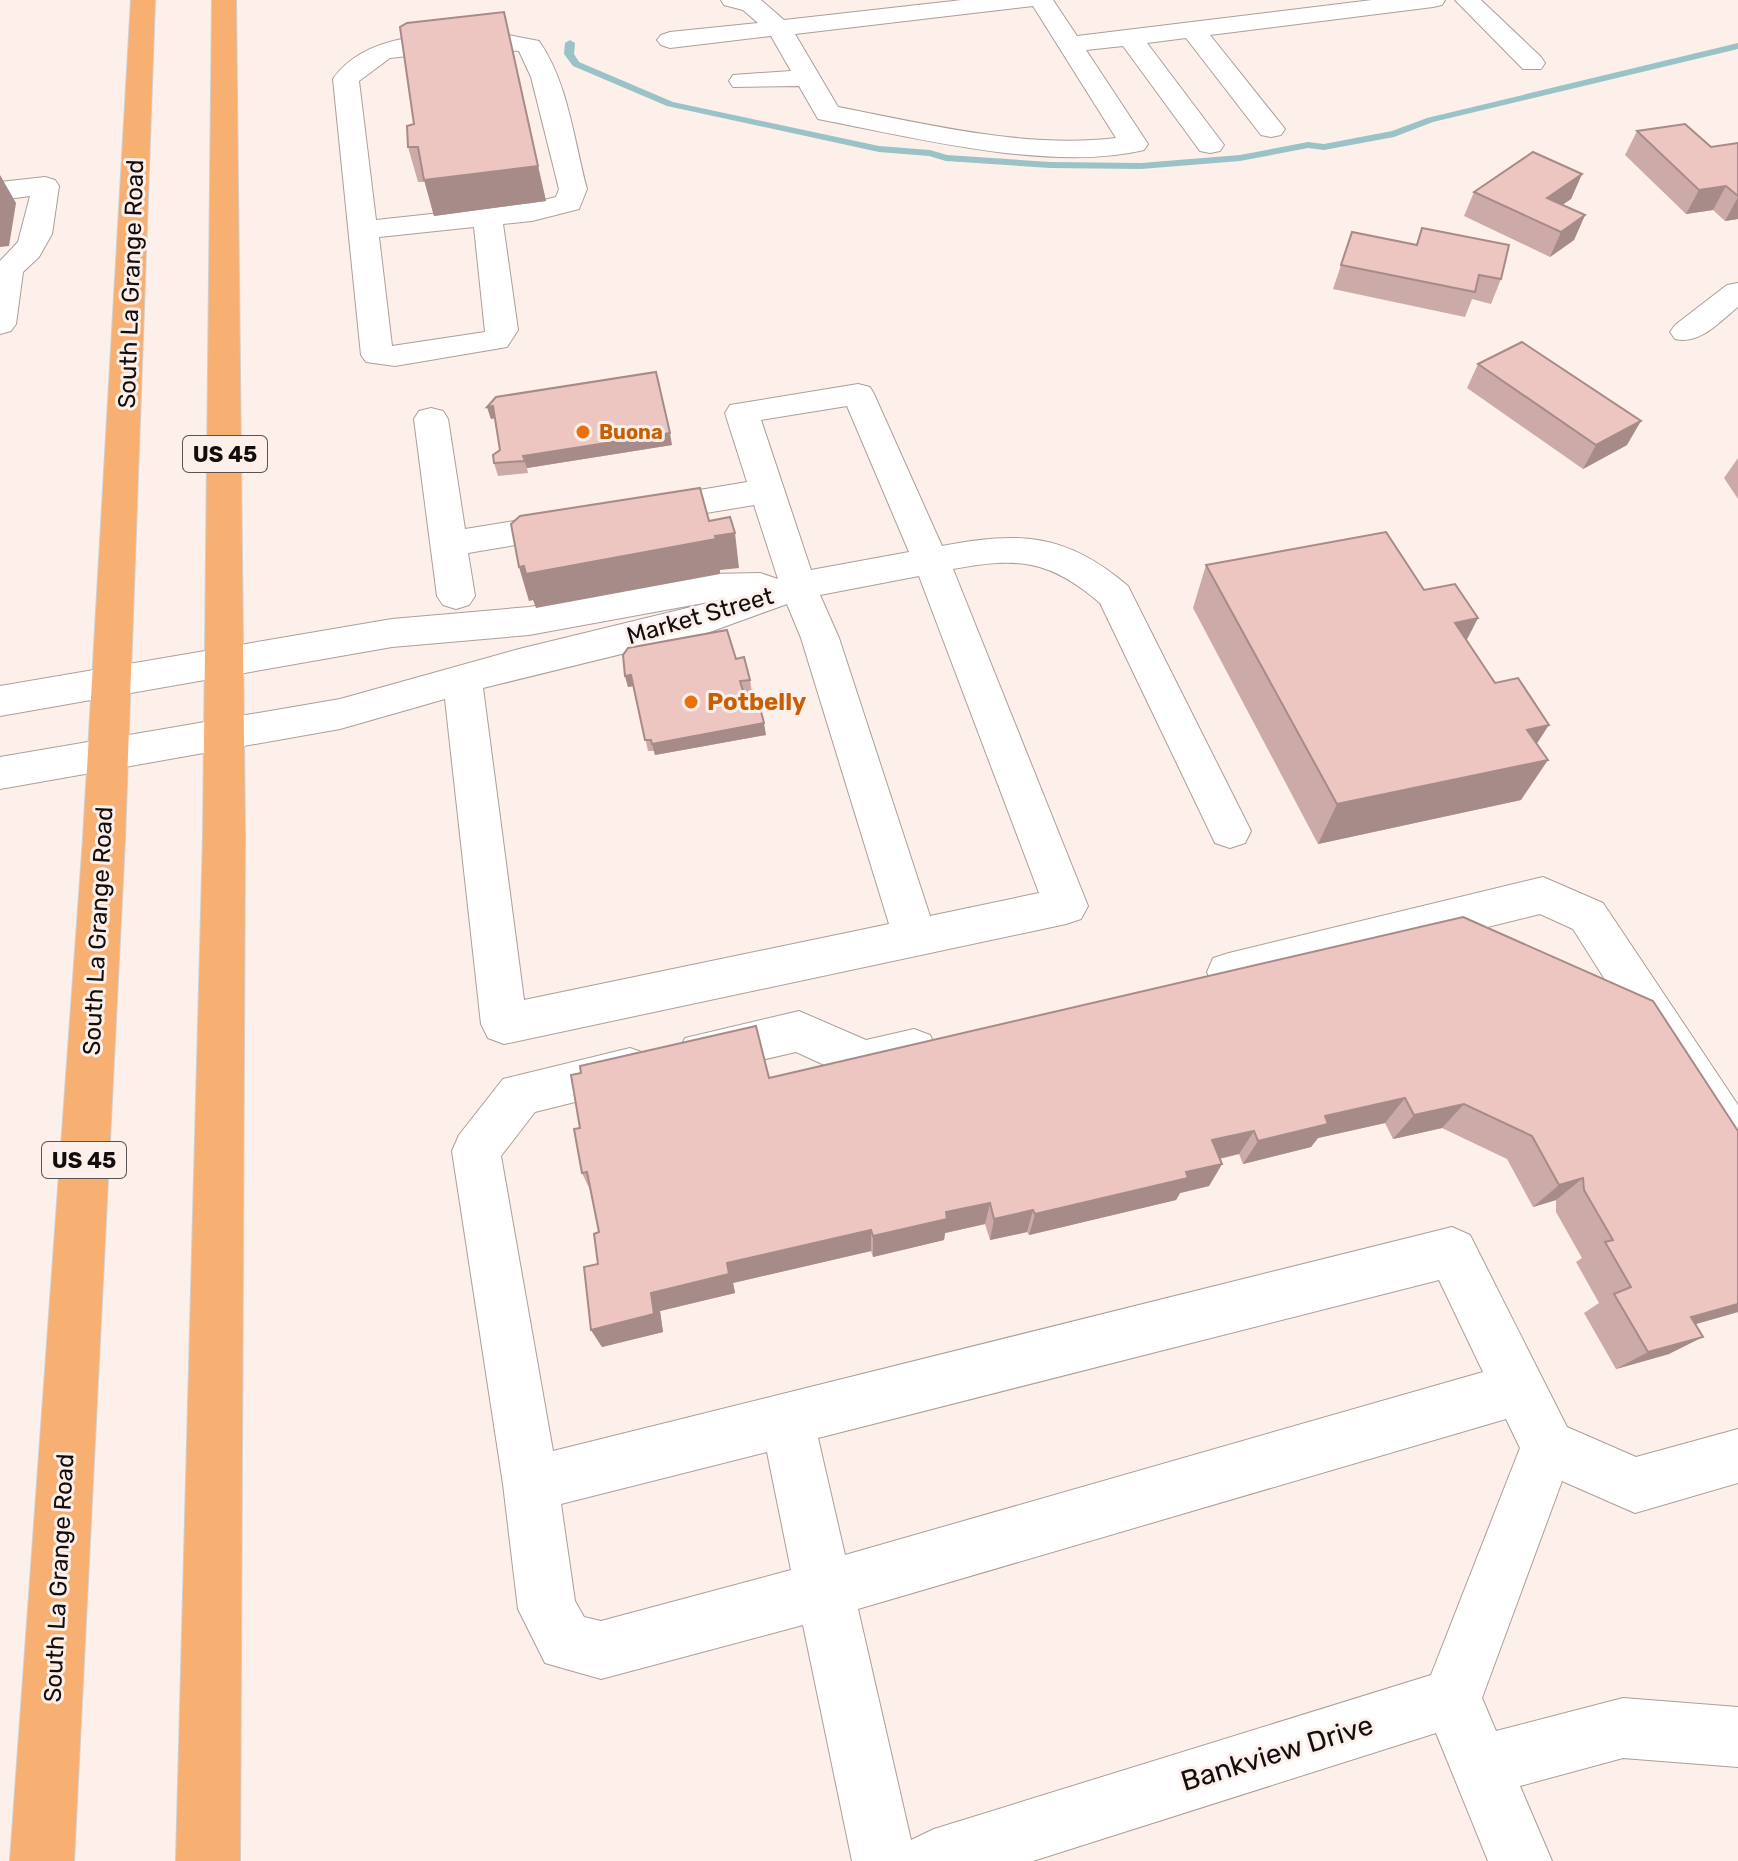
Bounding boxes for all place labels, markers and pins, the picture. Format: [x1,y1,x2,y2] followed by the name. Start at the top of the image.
[599,420,663,444] place label: Buona
[574,423,592,441] marker: Buona
[707,688,806,716] place label: Potbelly
[682,693,700,711] marker: Potbelly

